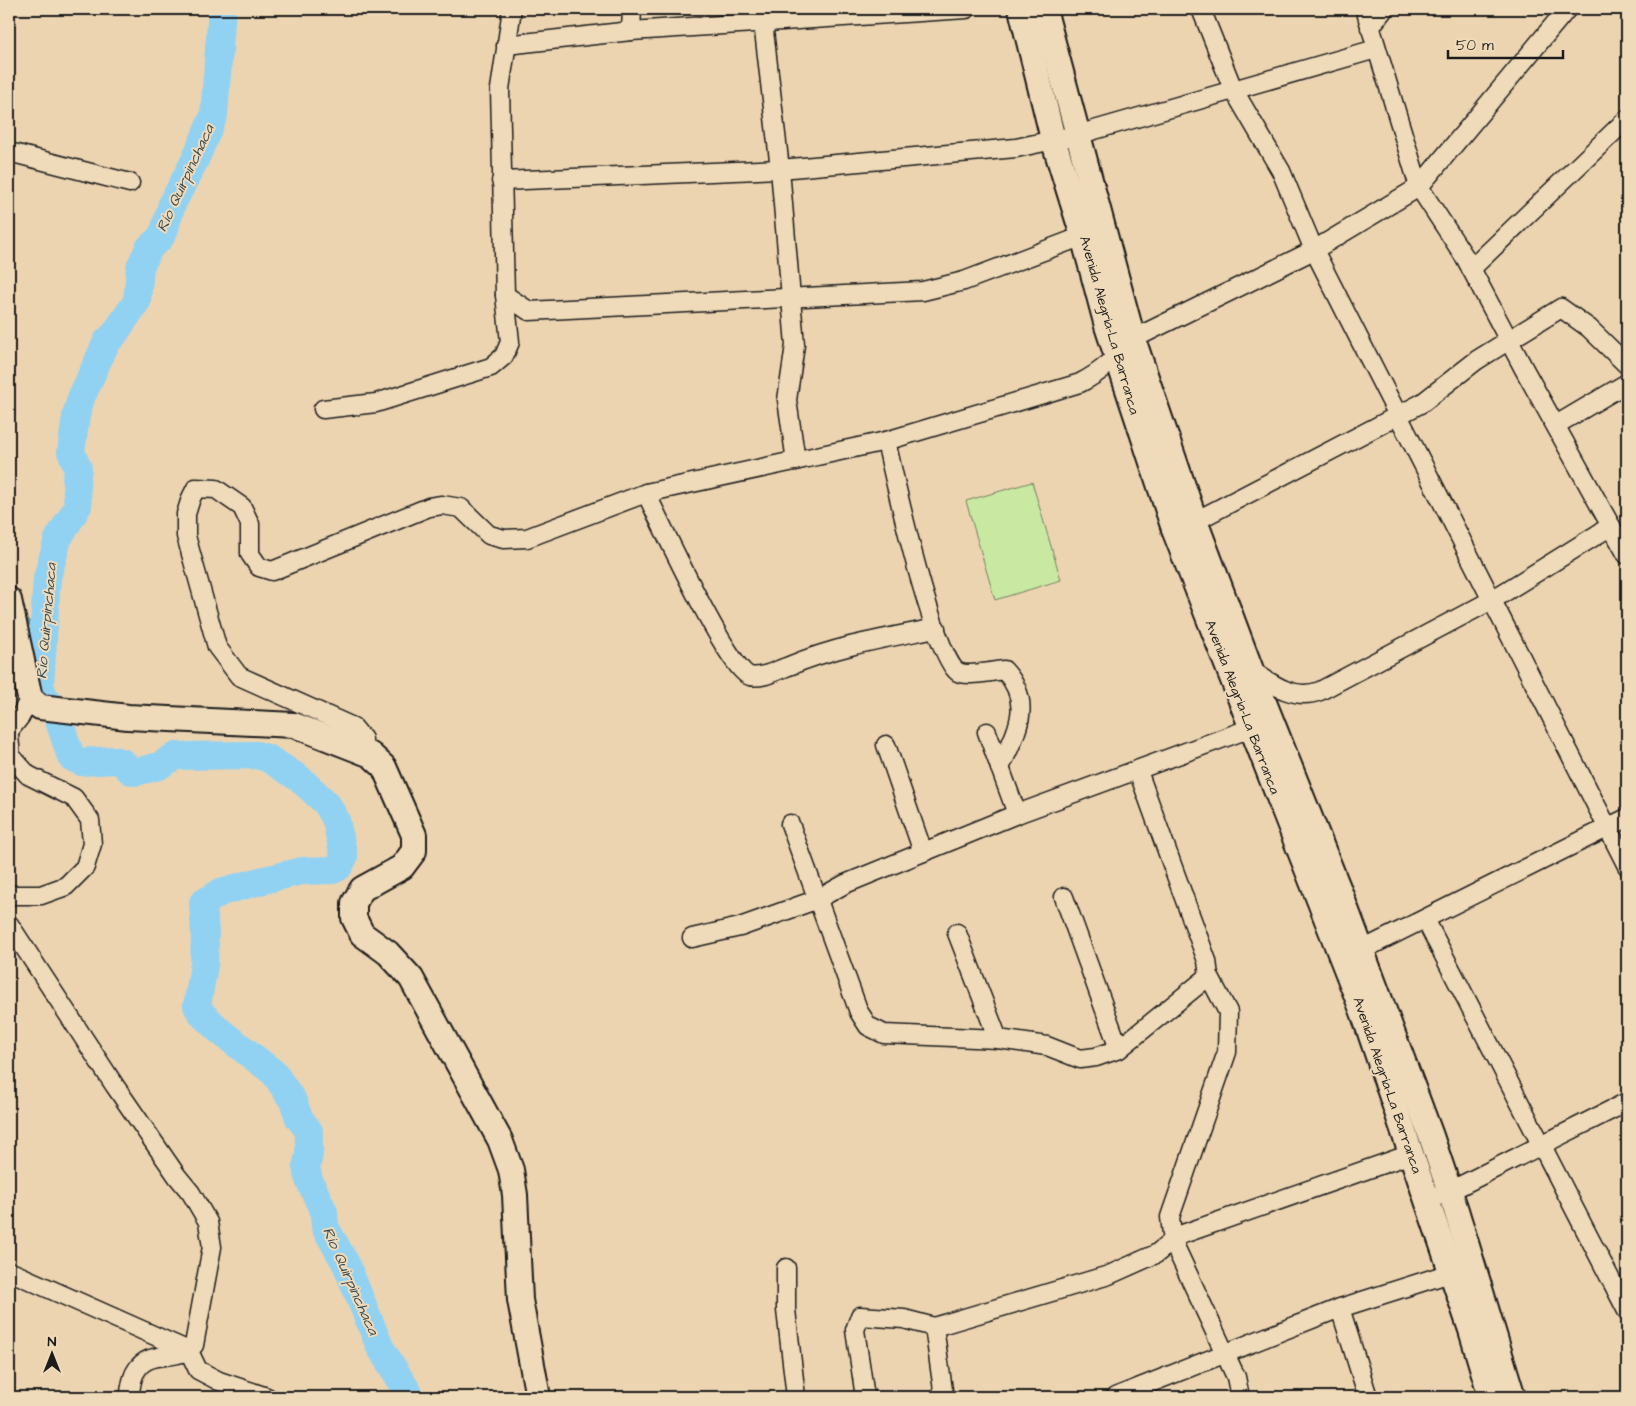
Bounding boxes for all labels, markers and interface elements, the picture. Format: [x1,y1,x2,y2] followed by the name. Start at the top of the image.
[1448,28,1564,60] scale bar
[1456,35,1494,56] text: 50 m
[151,120,220,235] water label: Río Quirpinchaca
[1074,234,1144,417] street label: Avenida Alegría-La Barranca
[31,561,62,680] water label: Río Quirpinchaca
[1200,617,1285,797] street label: Avenida Alegría-La Barranca
[1347,995,1427,1176] street label: Avenida Alegría-La Barranca
[317,1224,384,1340] water label: Río Quirpinchaca
[28,1328,78,1378] north arrow
[48,1332,57,1352] text: N

